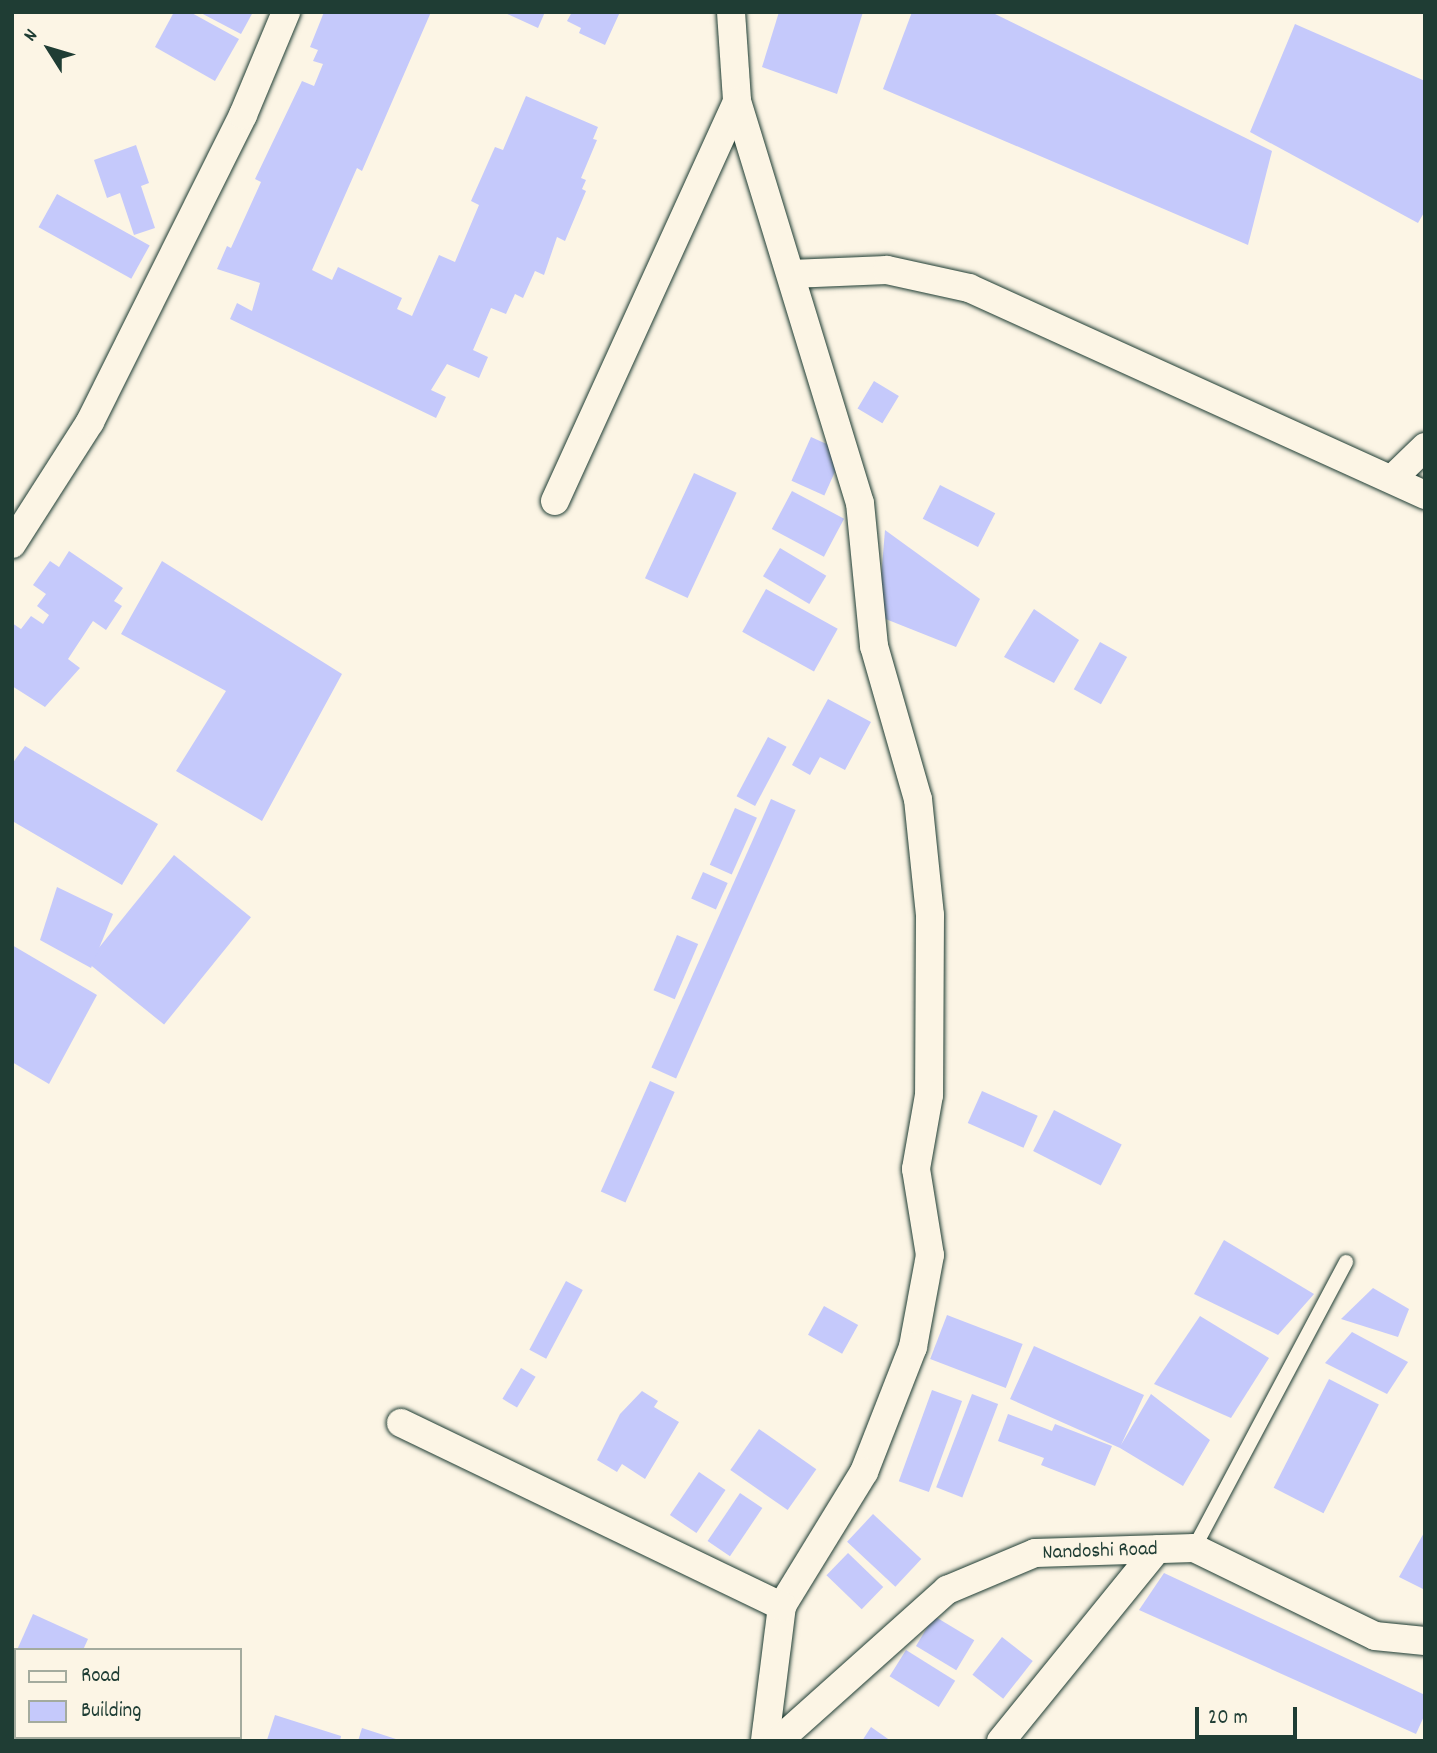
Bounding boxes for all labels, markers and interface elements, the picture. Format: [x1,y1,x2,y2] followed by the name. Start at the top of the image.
[14,14,84,84] north arrow
[18,24,45,48] text: N
[1042,1537,1158,1567] street label: Nandoshi Road
[14,1648,242,1739] legend
[81,1662,120,1692] text: Road
[1199,1694,1300,1738] scale bar
[81,1697,141,1727] text: Building
[1208,1704,1248,1734] text: 20 m

